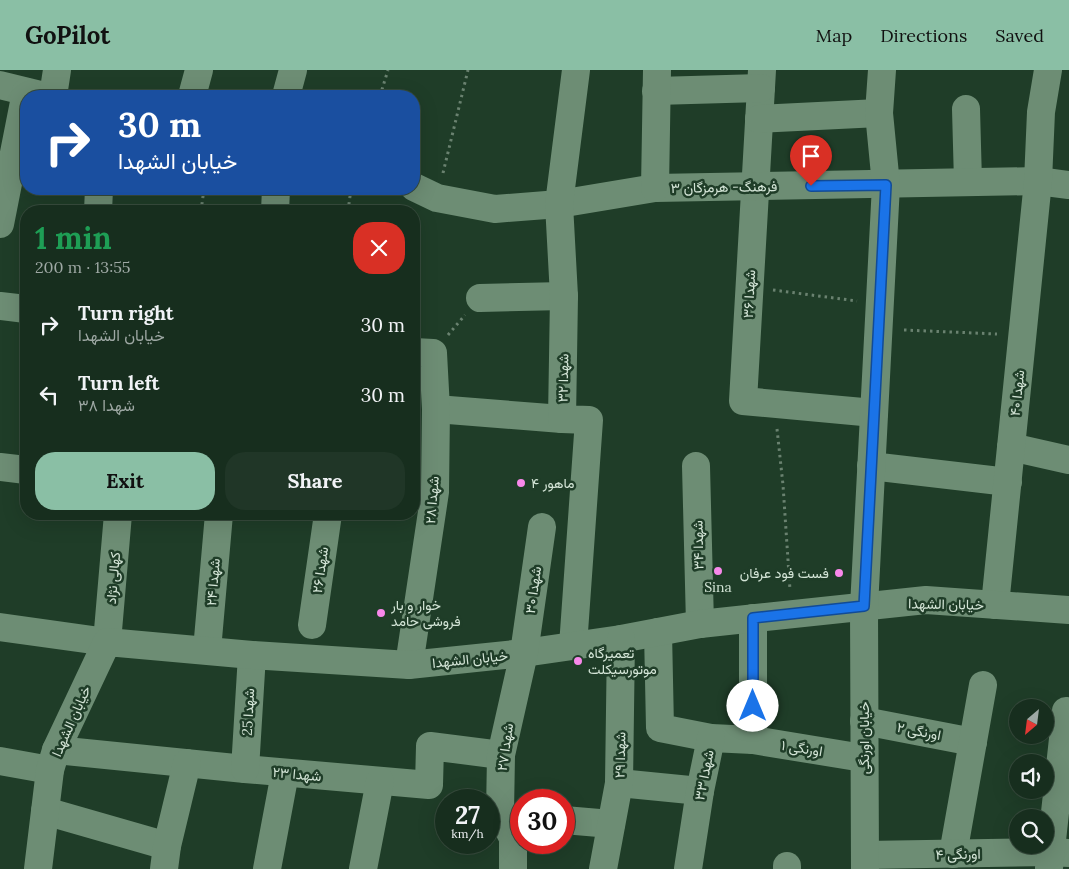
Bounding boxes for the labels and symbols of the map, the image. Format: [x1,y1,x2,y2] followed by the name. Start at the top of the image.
[790,135,832,186] pin
[670,177,778,197] street label: فرهنگ- هرمزگان ۳
[739,269,759,319] street label: شهدا ۳۶
[554,353,572,403] street label: شهدا ۳۲
[1006,369,1028,417] street label: شهدا ۴۰
[531,474,575,492] place label: ماهور ۴
[421,475,443,525] street label: شهدا ۲۸
[515,477,527,489] marker: ماهور ۴
[689,520,707,570] street label: شهدا ۳۴
[308,546,332,594] street label: شهدا ۲۶
[102,551,124,605] street label: کهالی نژاد
[202,557,224,607] street label: شهدا ۲۴
[740,564,829,582] place label: فست فود عرفان
[521,565,545,615] street label: شهدا ۳۰
[712,565,724,577] marker: Sina
[833,567,845,579] marker: فست فود عرفان
[704,578,732,596] place label: Sina
[908,594,984,614] street label: خیابان الشهدا
[390,596,461,630] place label: خوار و بار فروشی حامد
[375,607,387,619] marker: خوار و بار فروشی حامد
[588,644,657,678] place label: تعمیرگاه موتورسیکلت
[431,646,509,672] street label: خیابان الشهدا
[572,655,584,667] marker: تعمیرگاه موتورسیکلت
[726,679,778,731] position arrow
[47,683,95,759] street label: خیابان الشهدا
[238,688,258,736] street label: شهدا 25
[1009,699,1054,744] north arrow
[855,702,873,774] street label: خیابان اورنگی
[895,718,943,744] street label: اورنگی ۲
[493,722,517,772] street label: شهدا ۲۷
[611,732,629,778] street label: شهدا ۲۹
[780,736,824,760] street label: اورنگی ۱
[690,748,718,802] street label: شهدا ۳۳
[272,763,322,785] street label: شهدا ۲۳
[510,789,575,854] speed limit sign: 30
[935,845,981,863] street label: اورنگی ۴

